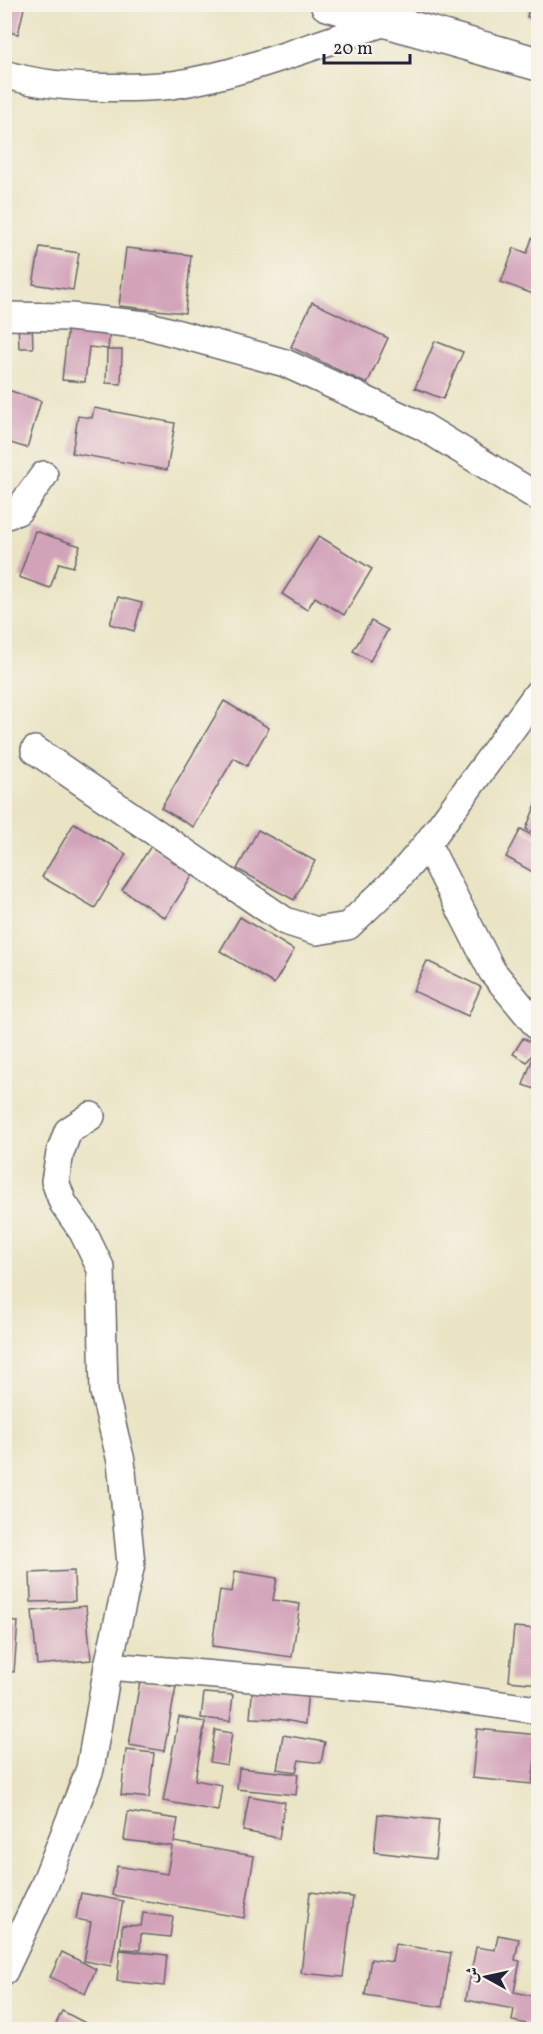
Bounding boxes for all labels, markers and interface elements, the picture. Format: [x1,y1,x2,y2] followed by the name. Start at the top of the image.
[324,27,410,65] scale bar
[333,37,373,62] text: 20 m
[456,1947,516,2007] north arrow
[461,1966,485,1985] text: ش

